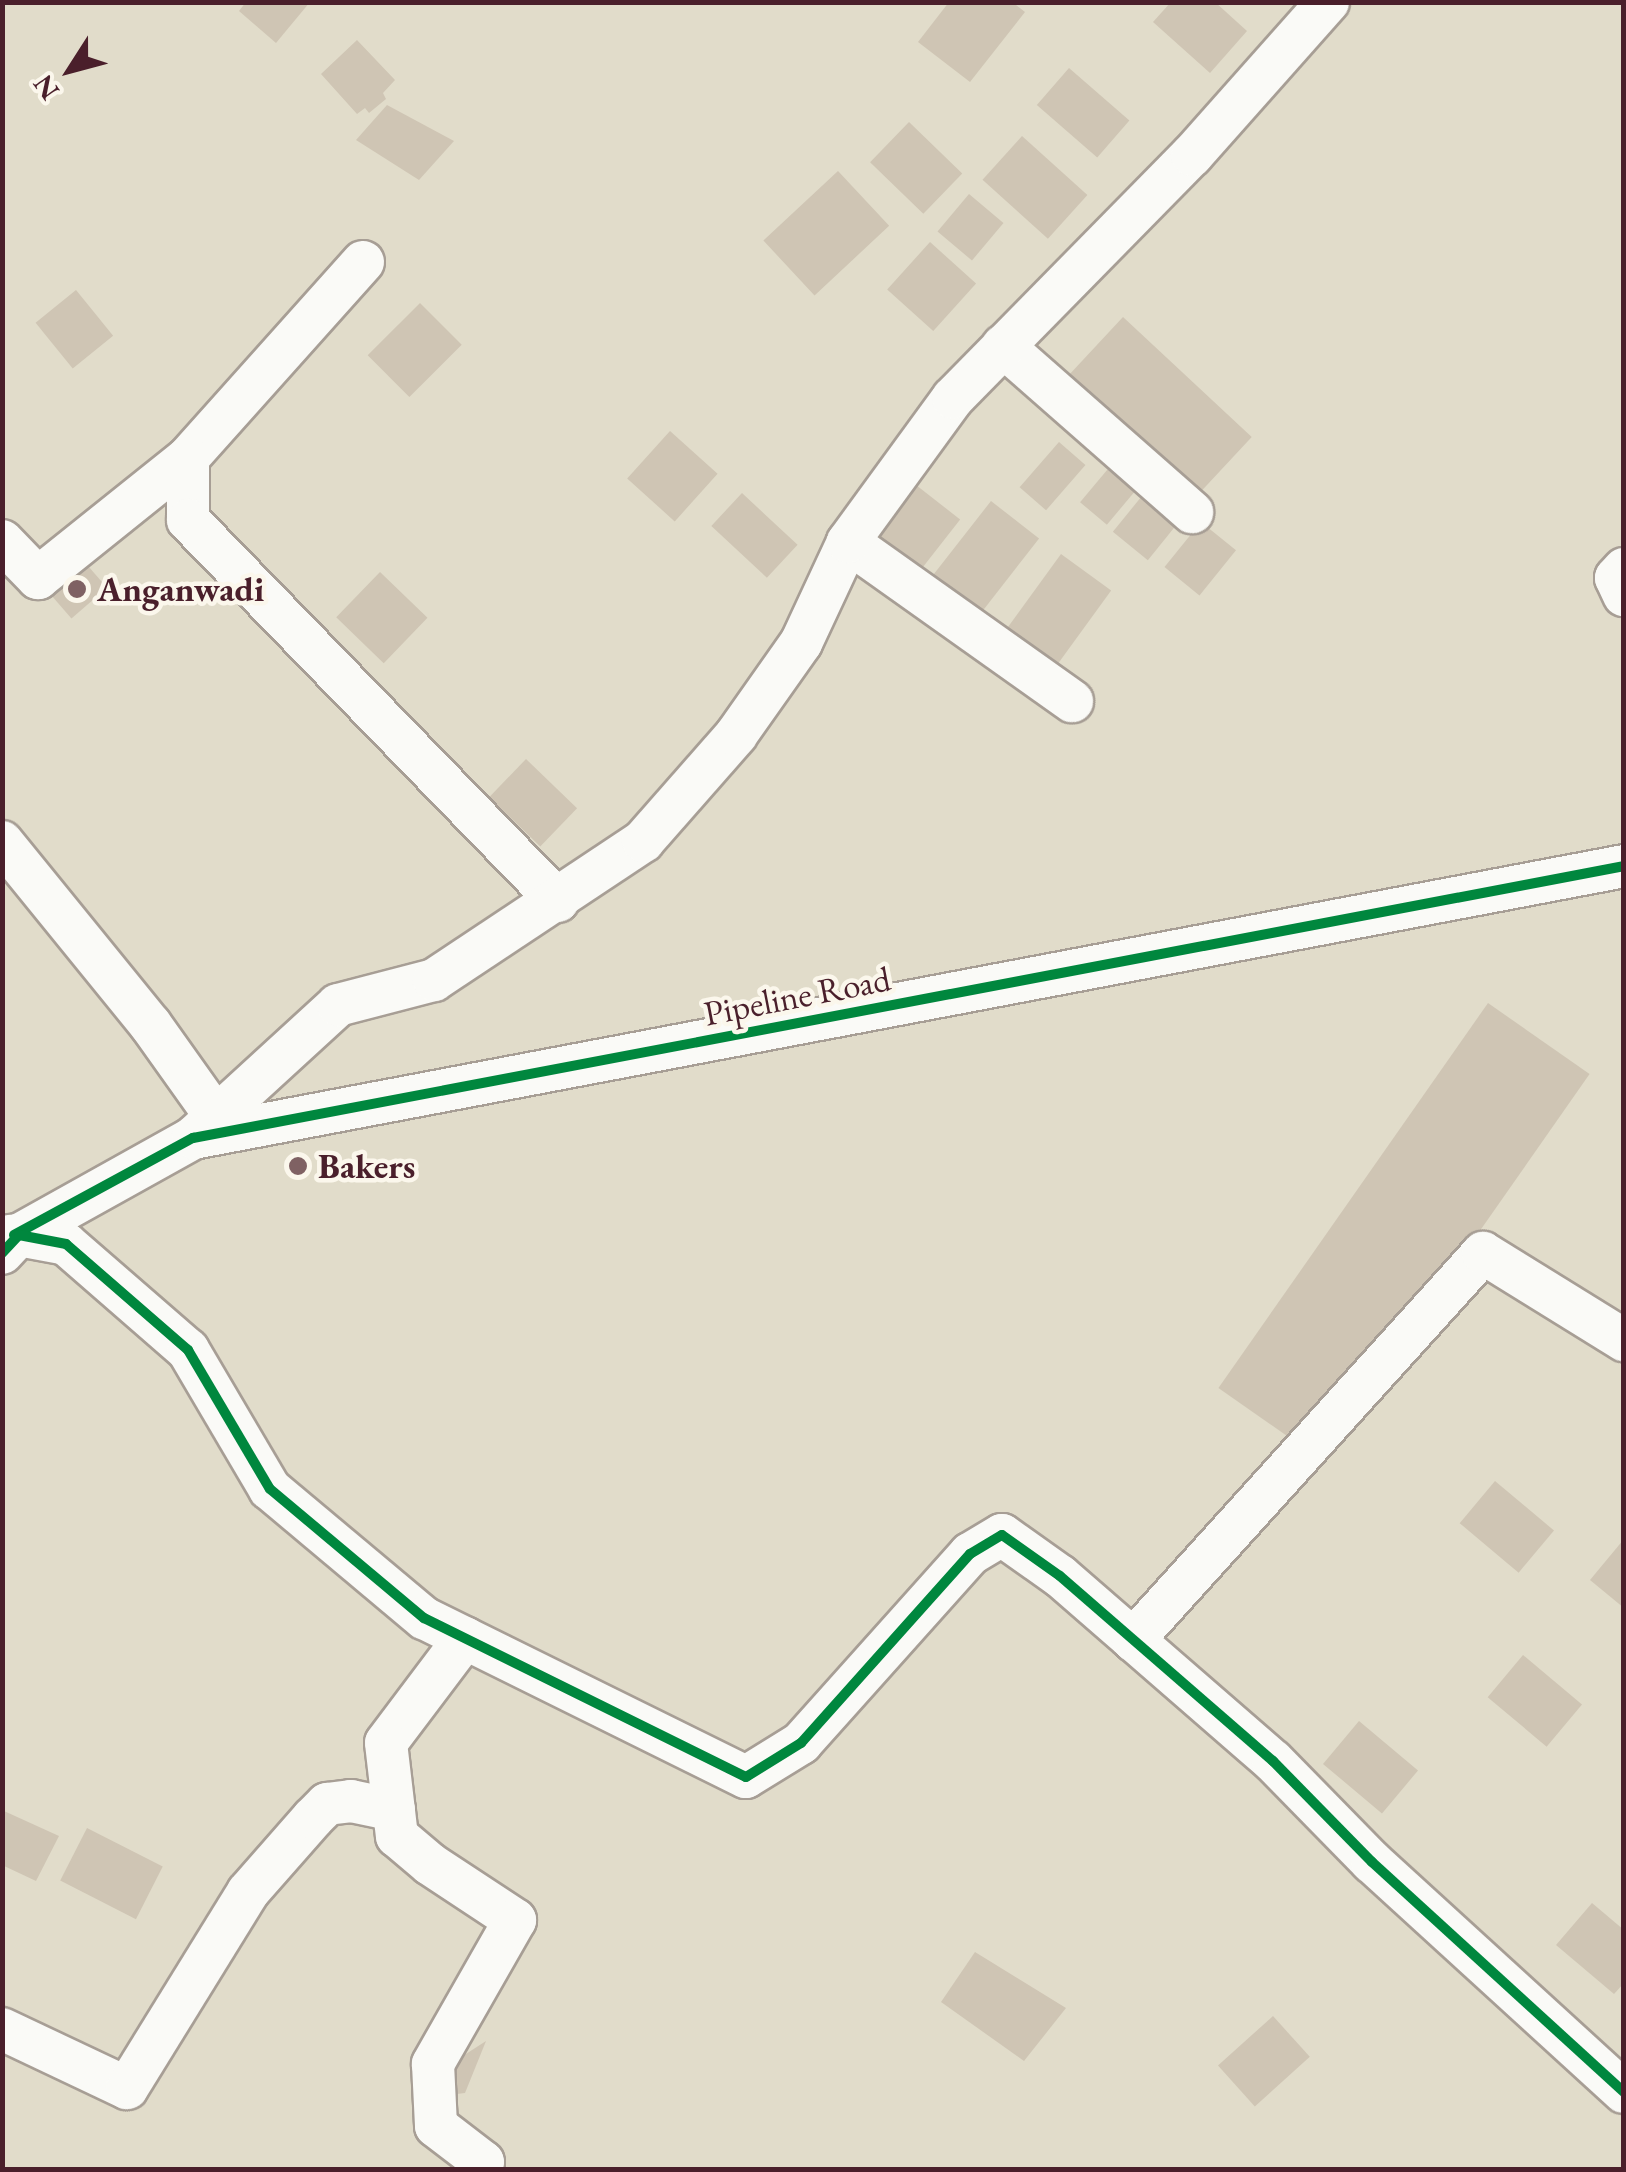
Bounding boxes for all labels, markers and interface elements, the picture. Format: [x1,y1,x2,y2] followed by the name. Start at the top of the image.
[20,20,120,120] north arrow
[25,68,67,107] text: N
[97,568,264,610] place label: Anganwadi
[66,578,88,600] marker: Anganwadi
[700,957,894,1035] street label: Pipeline Road
[318,1145,415,1187] place label: Bakers
[287,1155,309,1177] marker: Bakers

